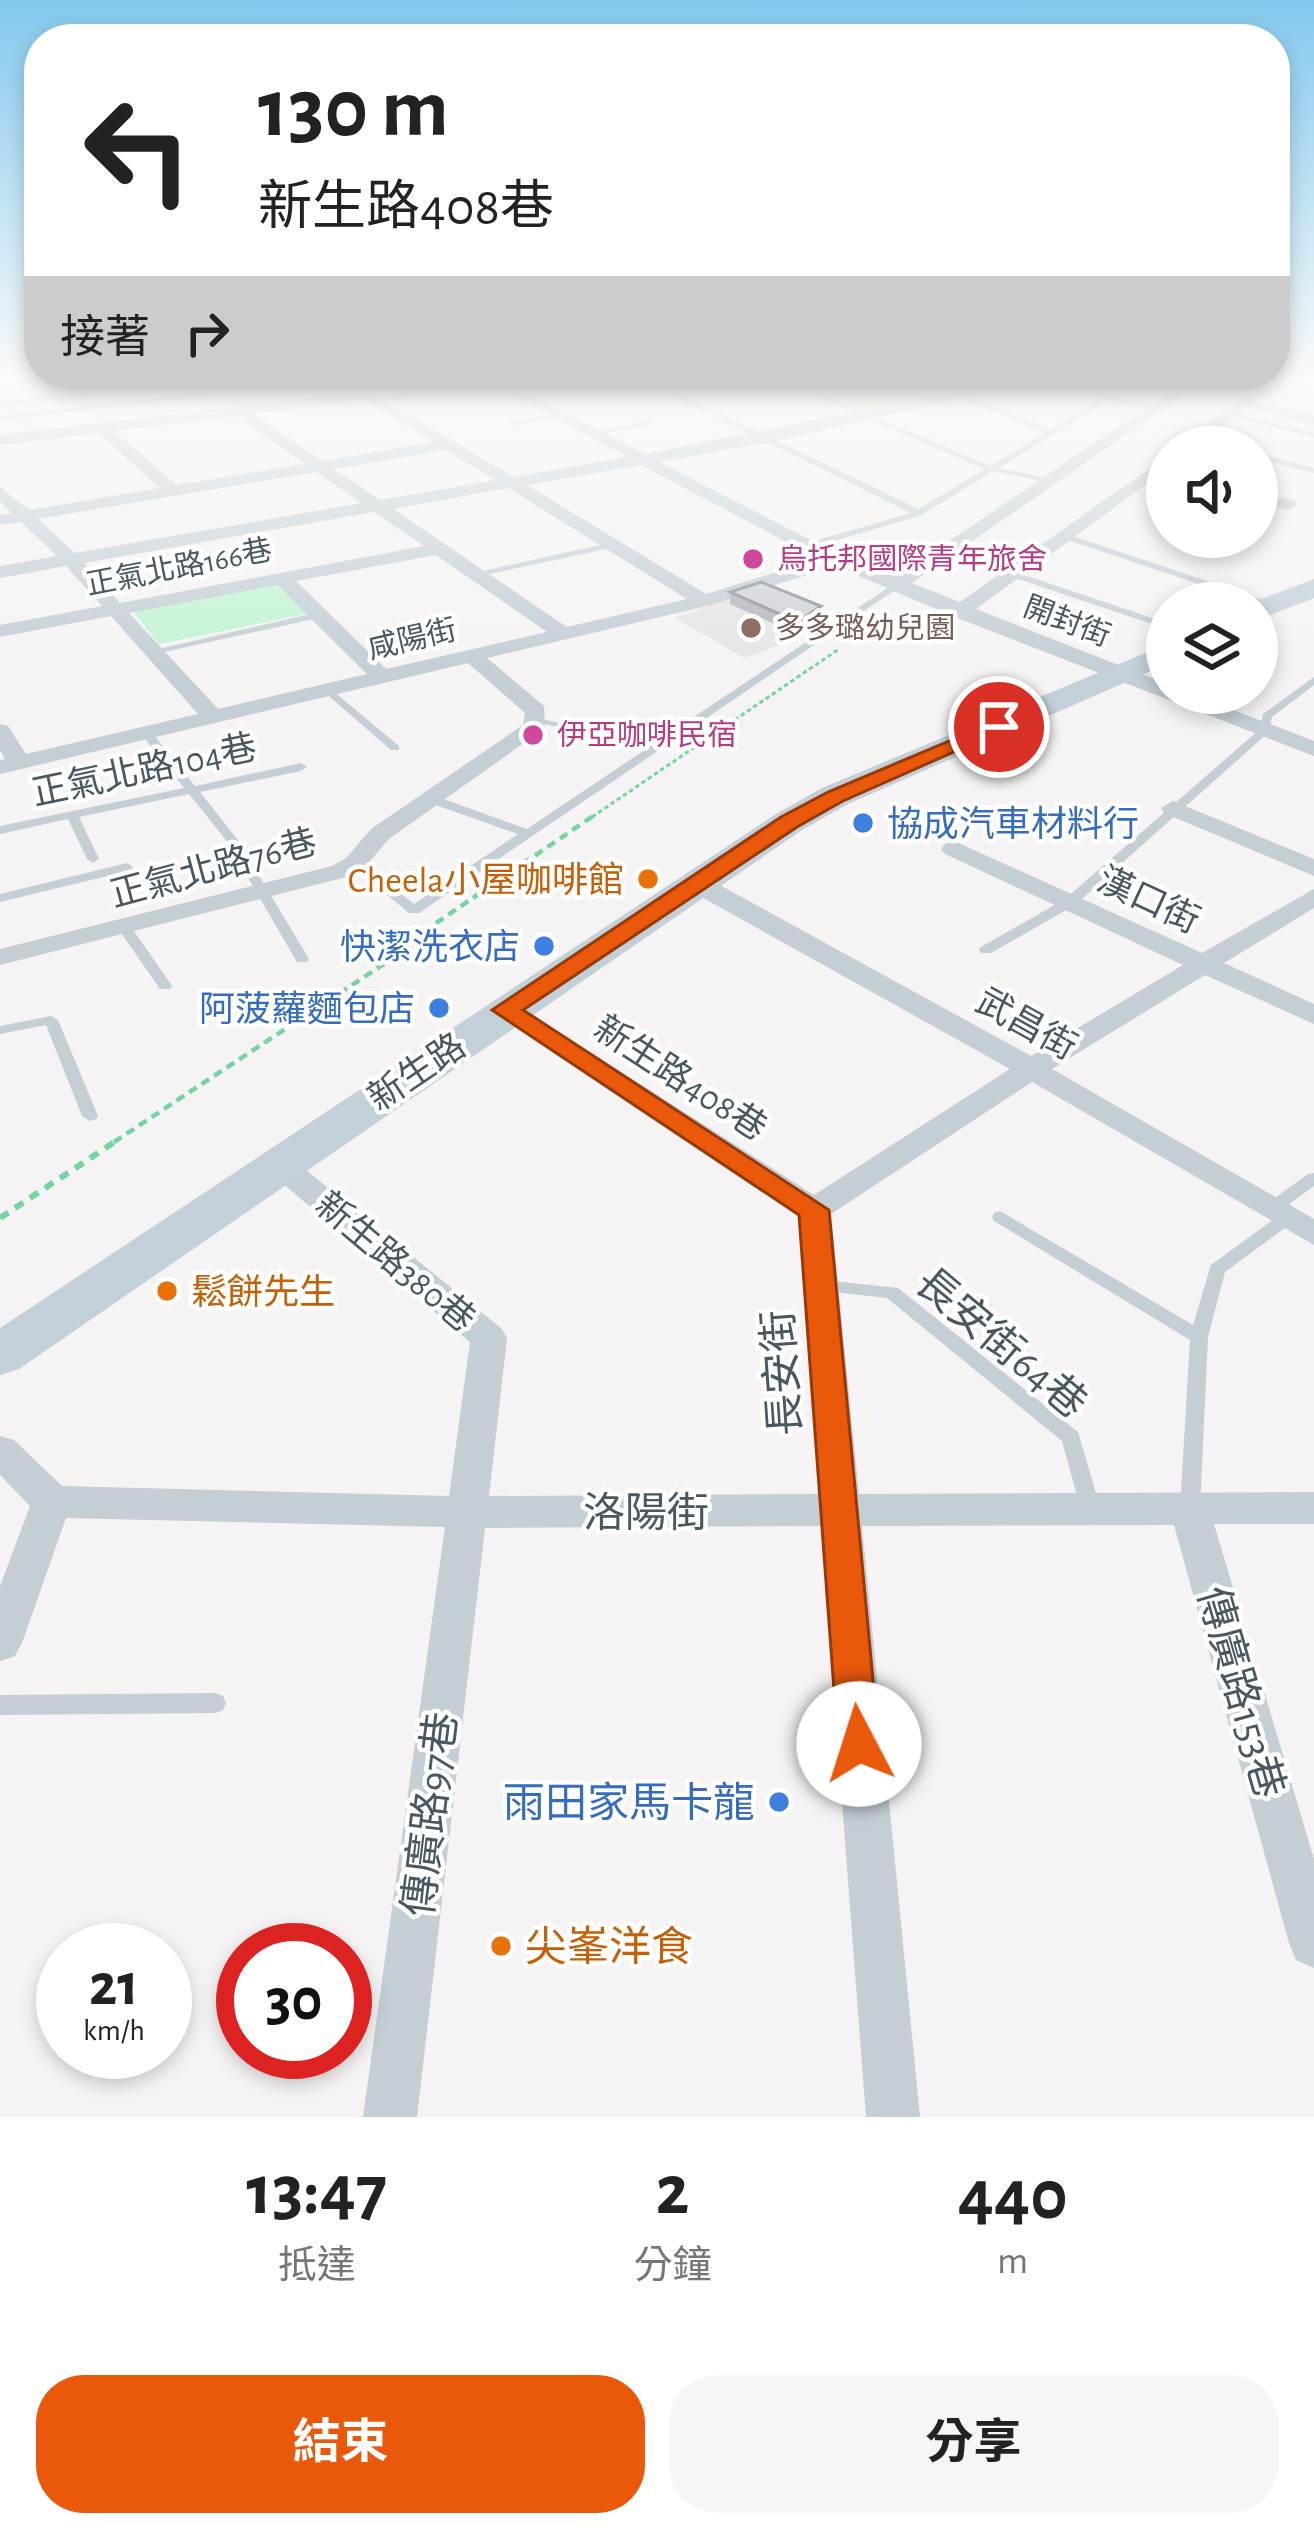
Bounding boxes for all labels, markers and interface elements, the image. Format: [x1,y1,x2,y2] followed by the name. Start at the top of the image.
[258,68,449,152] text: 130 m
[60,72,216,228] icon: left
[258,181,554,235] text: 新生路408巷
[174,300,240,366] icon: right
[60,316,150,361] text: 接著
[1146,426,1278,714] map controls
[1146,426,1278,558] button: sound
[83,533,275,601] street label: 正氣北路166巷
[777,543,1047,575] place label: 烏托邦國際青年旅舍
[740,546,766,572] marker: 烏托邦國際青年旅舍
[1146,582,1278,714] button: layers
[1019,591,1114,652] street label: 開封街
[775,612,955,644] place label: 多多璐幼兒園
[365,613,459,665] street label: 咸陽街
[738,615,764,641] marker: 多多璐幼兒園
[948,676,1050,778] pin
[966,694,1032,760] icon: arrive
[557,719,737,751] place label: 伊亞咖啡民宿
[520,722,546,748] marker: 伊亞咖啡民宿
[28,728,260,812] street label: 正氣北路104巷
[887,805,1139,843] place label: 協成汽車材料行
[850,810,876,836] marker: 協成汽車材料行
[106,822,321,914] street label: 正氣北路76巷
[1092,860,1206,940] street label: 漢口街
[348,861,624,899] place label: Cheela小屋咖啡館
[635,866,661,892] marker: Cheela小屋咖啡館
[340,928,520,966] place label: 快潔洗衣店
[531,933,557,959] marker: 快潔洗衣店
[970,981,1083,1067] street label: 武昌街
[199,990,415,1028] place label: 阿菠蘿麵包店
[426,995,452,1021] marker: 阿菠蘿麵包店
[587,1008,774,1148] street label: 新生路408巷
[361,1026,472,1118] street label: 新生路
[308,1185,482,1339] street label: 新生路380巷
[908,1259,1095,1426] street label: 長安街64巷
[191,1273,335,1311] place label: 鬆餅先生
[154,1278,180,1304] marker: 鬆餅先生
[756,1309,808,1437] street label: 長安街
[583,1491,709,1535] street label: 洛陽街
[1190,1582,1292,1803] street label: 傳廣路153巷
[796,1681,922,1807] position arrow
[396,1710,464,1919] street label: 傳廣路97巷
[503,1781,755,1825] place label: 雨田家馬卡龍
[766,1789,792,1815] marker: 雨田家馬卡龍
[216,1923,372,2079] speed limit sign: 30
[525,1925,693,1969] place label: 尖峯洋食
[488,1933,514,1959] marker: 尖峯洋食
[89,1956,139,2016] text: 21
[83,2016,145,2046] text: km/h
[246,2155,387,2227] text: 13:47
[655,2155,689,2227] text: 2
[958,2160,1068,2232] text: 440
[997,2242,1028,2281] text: m
[278,2247,356,2286] text: 抵達
[633,2247,711,2286] text: 分鐘
[36,2375,645,2513] button: 結束
[669,2375,1278,2513] button: 分享

